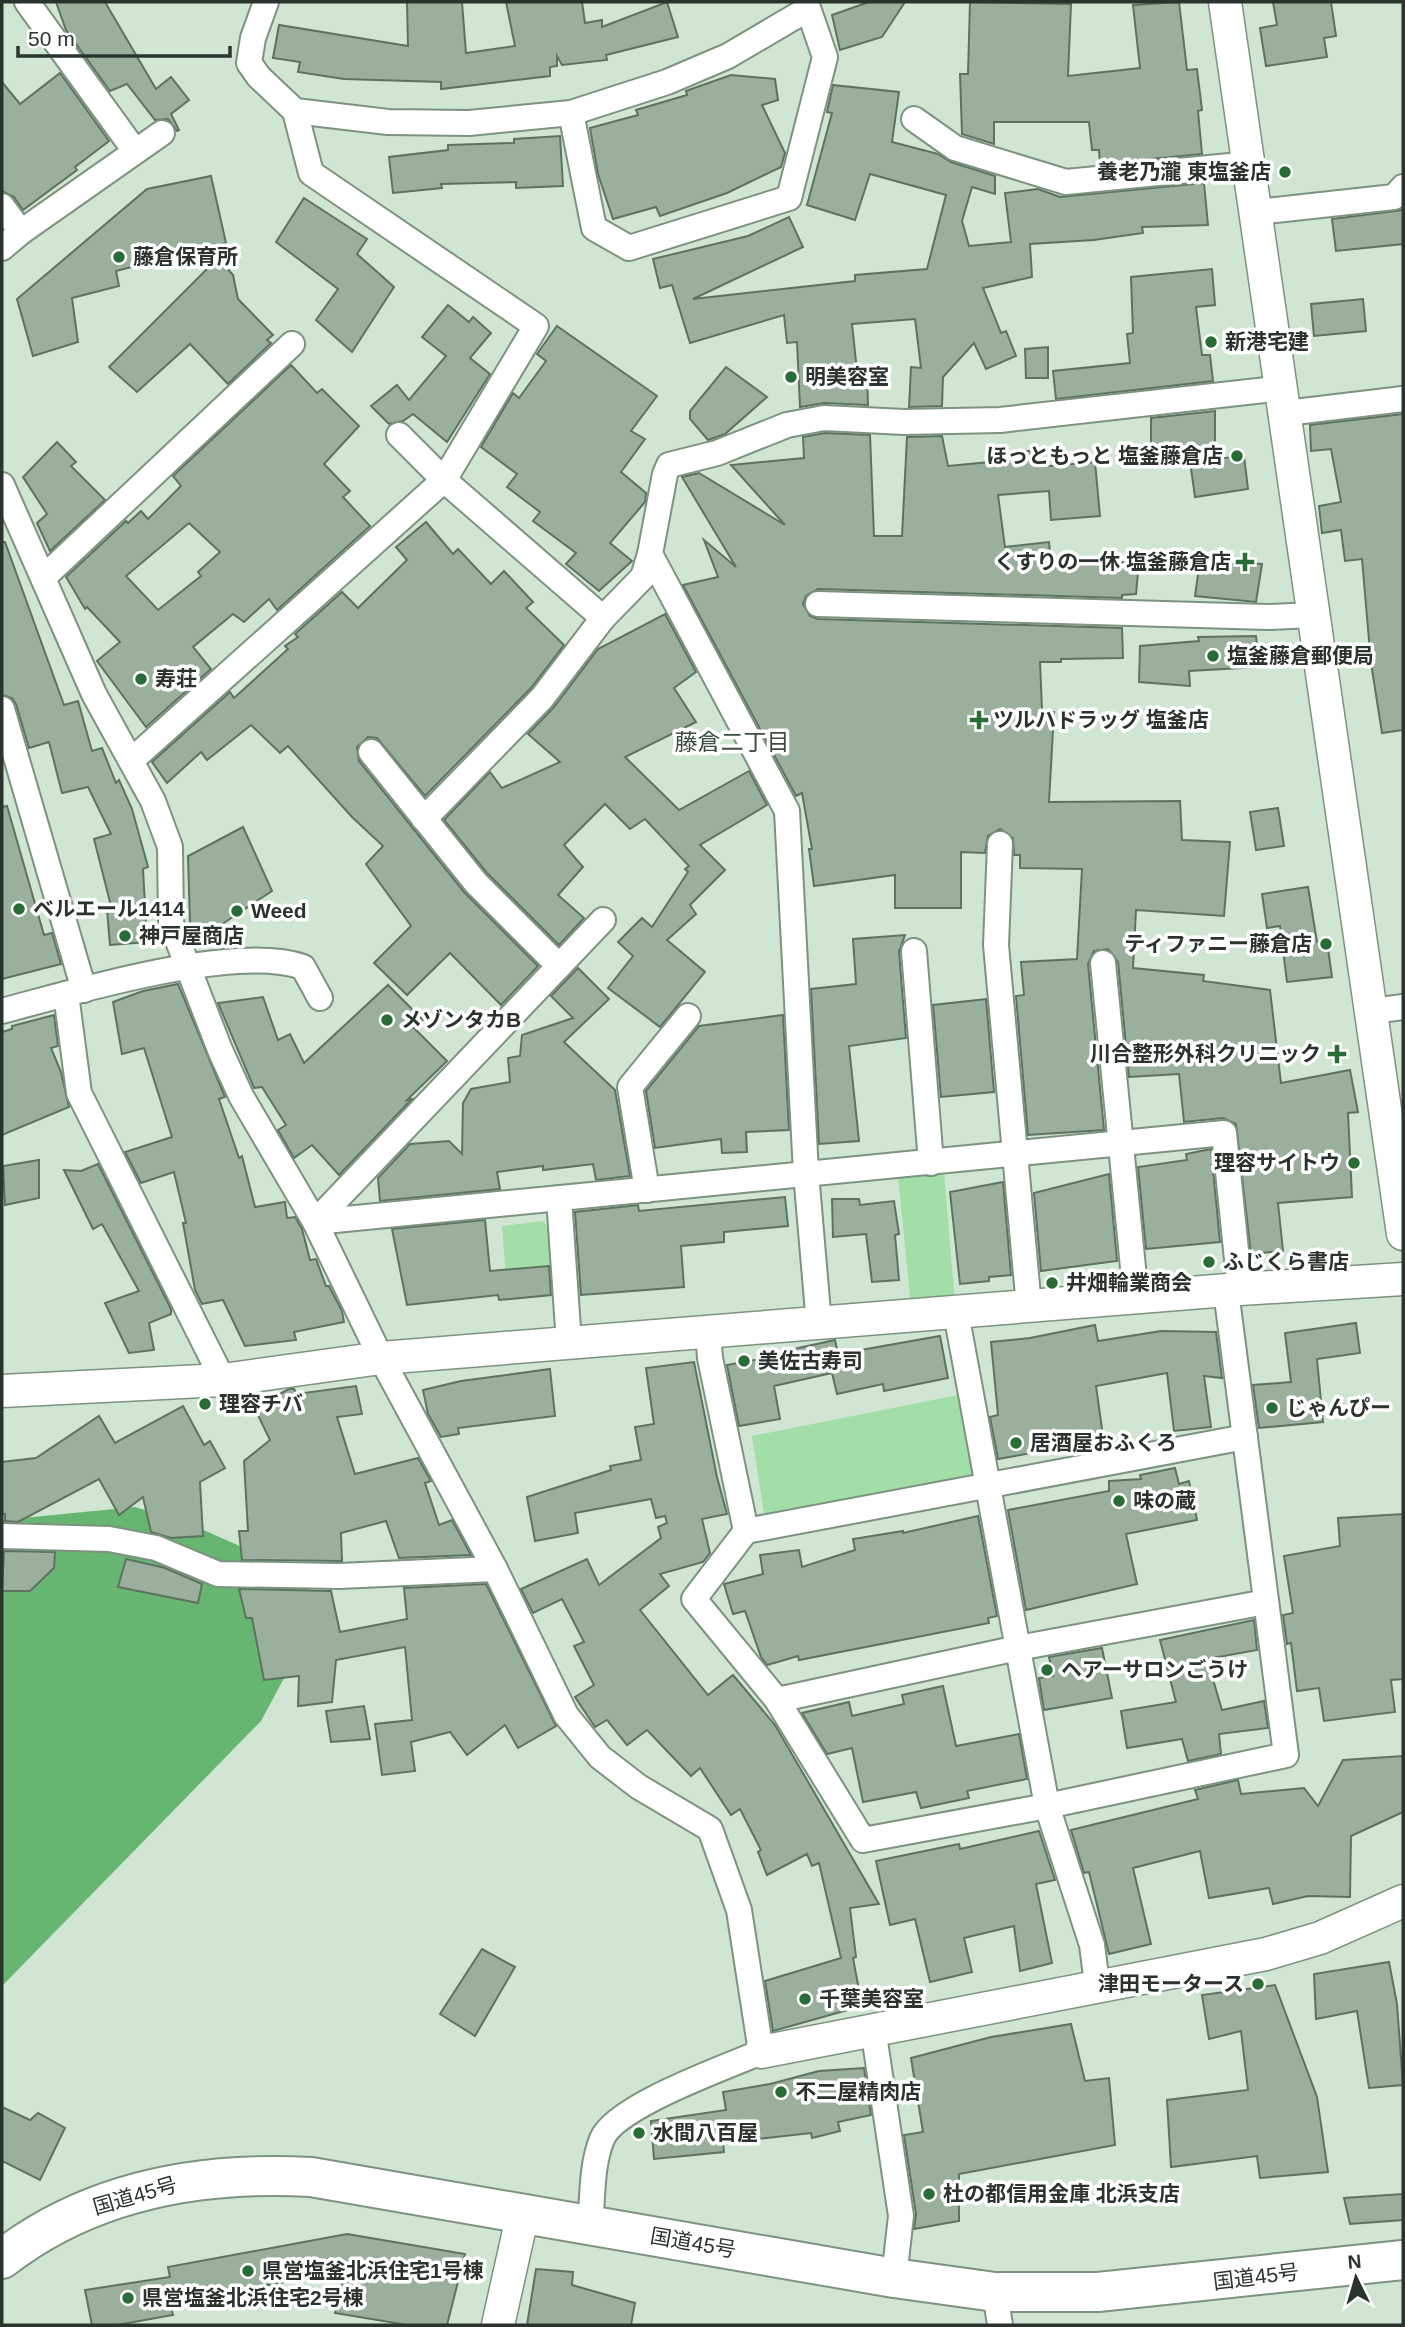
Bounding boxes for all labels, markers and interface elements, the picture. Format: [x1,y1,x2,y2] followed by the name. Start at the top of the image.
[18,14,229,58] scale bar
[28,27,75,50] text: 50 m
[1097,160,1271,183] place label: 養老乃瀧 東塩釜店
[1277,164,1293,180] marker: 養老乃瀧 東塩釜店
[133,245,238,268] place label: 藤倉保育所
[111,249,127,265] marker: 藤倉保育所
[1225,330,1309,353] place label: 新港宅建
[1203,334,1219,350] marker: 新港宅建
[805,365,889,388] place label: 明美容室
[783,369,799,385] marker: 明美容室
[986,444,1223,467] place label: ほっともっと 塩釜藤倉店
[1229,448,1245,464] marker: ほっともっと 塩釜藤倉店
[994,550,1231,573] place label: くすりの一休 塩釜藤倉店
[1237,554,1253,570] marker: くすりの一休 塩釜藤倉店
[1227,644,1374,667] place label: 塩釜藤倉郵便局
[1205,648,1221,664] marker: 塩釜藤倉郵便局
[155,667,197,690] place label: 寿荘
[133,671,149,687] marker: 寿荘
[993,708,1209,731] place label: ツルハドラッグ 塩釜店
[971,712,987,728] marker: ツルハドラッグ 塩釜店
[675,729,790,755] district label: 藤倉二丁目
[33,897,185,920] place label: ベルエール1414
[251,899,307,922] place label: Weed
[11,901,27,917] marker: ベルエール1414
[229,903,245,919] marker: Weed
[139,924,244,947] place label: 神戸屋商店
[117,928,133,944] marker: 神戸屋商店
[1124,932,1312,955] place label: ティファニー藤倉店
[1318,936,1334,952] marker: ティファニー藤倉店
[401,1008,521,1031] place label: メゾンタカB
[379,1012,395,1028] marker: メゾンタカB
[1090,1042,1321,1065] place label: 川合整形外科クリニック
[1327,1044,1347,1064] marker: 川合整形外科クリニック
[1214,1151,1340,1174] place label: 理容サイトウ
[1346,1155,1362,1171] marker: 理容サイトウ
[1223,1250,1349,1273] place label: ふじくら書店
[1201,1254,1217,1270] marker: ふじくら書店
[1066,1271,1192,1294] place label: 井畑輪業商会
[1044,1275,1060,1291] marker: 井畑輪業商会
[758,1349,863,1372] place label: 美佐古寿司
[736,1353,752,1369] marker: 美佐古寿司
[219,1392,303,1415] place label: 理容チバ
[197,1396,213,1412] marker: 理容チバ
[1286,1396,1391,1419] place label: じゃんぴー
[1264,1400,1280,1416] marker: じゃんぴー
[1030,1431,1177,1454] place label: 居酒屋おふくろ
[1008,1435,1024,1451] marker: 居酒屋おふくろ
[1133,1489,1196,1512] place label: 味の蔵
[1111,1493,1127,1509] marker: 味の蔵
[1061,1658,1248,1681] place label: ヘアーサロンごうけ
[1039,1662,1055,1678] marker: ヘアーサロンごうけ
[1098,1972,1244,1995] place label: 津田モータース
[1250,1976,1266,1992] marker: 津田モータース
[819,1987,924,2010] place label: 千葉美容室
[797,1991,813,2007] marker: 千葉美容室
[795,2080,921,2103] place label: 不二屋精肉店
[773,2084,789,2100] marker: 不二屋精肉店
[653,2121,758,2144] place label: 水間八百屋
[631,2125,647,2141] marker: 水間八百屋
[90,2173,180,2218] street label: 国道45号
[943,2182,1180,2205] place label: 杜の都信用金庫 北浜支店
[921,2186,937,2202] marker: 杜の都信用金庫 北浜支店
[649,2224,738,2261] street label: 国道45号
[1321,2243,1391,2313] north arrow
[1347,2251,1362,2273] text: N
[262,2259,484,2282] place label: 県営塩釜北浜住宅1号棟
[1212,2260,1300,2293] street label: 国道45号
[240,2263,256,2279] marker: 県営塩釜北浜住宅1号棟
[142,2286,364,2309] place label: 県営塩釜北浜住宅2号棟
[120,2290,136,2306] marker: 県営塩釜北浜住宅2号棟

